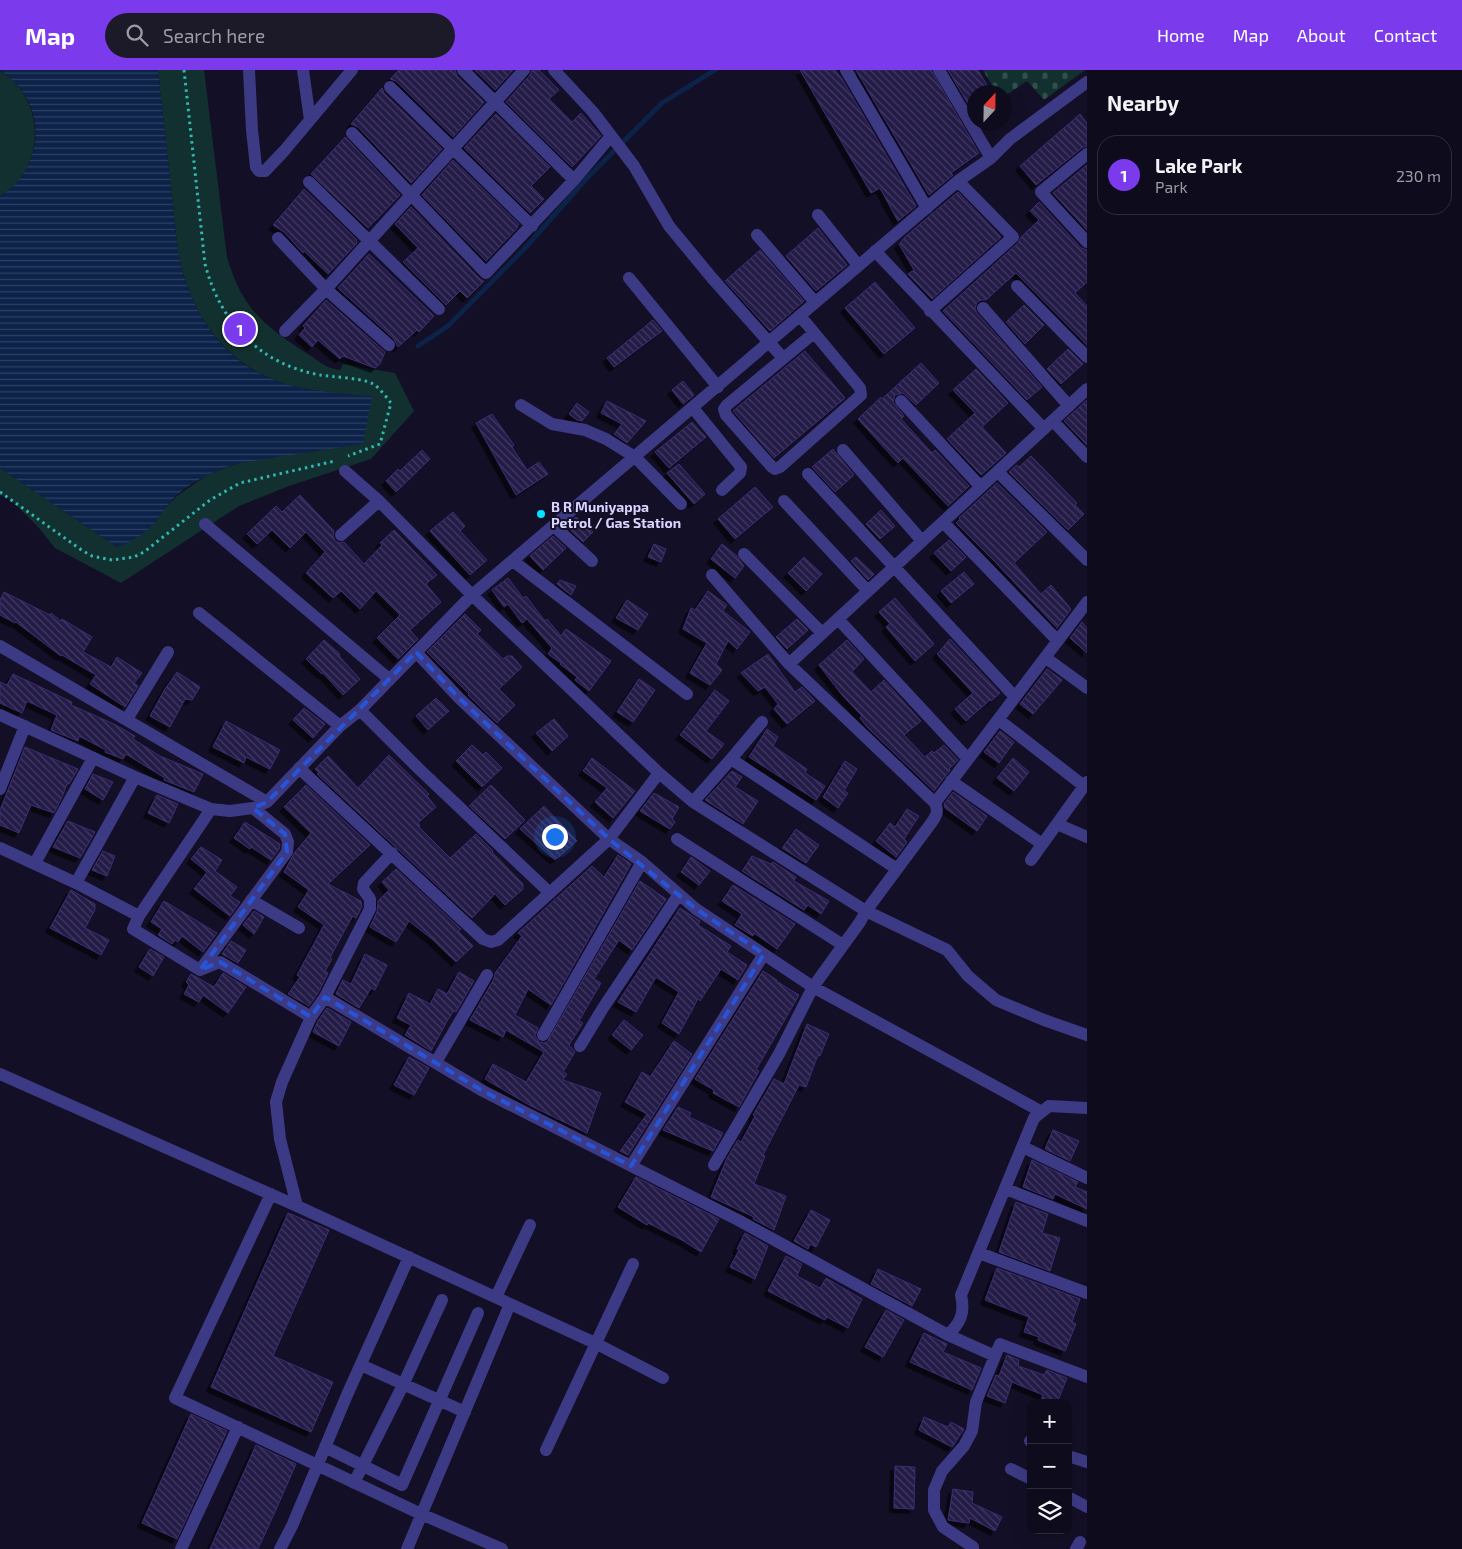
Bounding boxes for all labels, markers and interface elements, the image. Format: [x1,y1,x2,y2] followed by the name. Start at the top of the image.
[105,13,455,58] search box
[25,21,75,50] text: Map
[123,21,151,49] icon: search
[163,24,265,47] text: Search here
[1157,24,1205,46] text: Home
[1233,24,1269,46] text: Map
[1297,24,1346,46] text: About
[1374,24,1437,46] text: Contact
[967,85,1012,130] north arrow
[1107,90,1179,115] text: Nearby
[1155,154,1242,177] text: Lake Park
[1121,166,1127,185] text: 1
[1396,166,1441,185] text: 230 m
[1155,177,1188,196] text: Park
[224,310,256,348] pin: 1
[551,498,681,531] place label: B R Muniyappa Petrol / Gas Station
[535,508,547,520] marker: B R Muniyappa Petrol / Gas Station
[542,824,568,850] your location
[1027,1399,1072,1534] map controls
[1027,1399,1072,1444] button: +
[1027,1444,1072,1489] button: −
[1027,1489,1072,1534] button: layers

